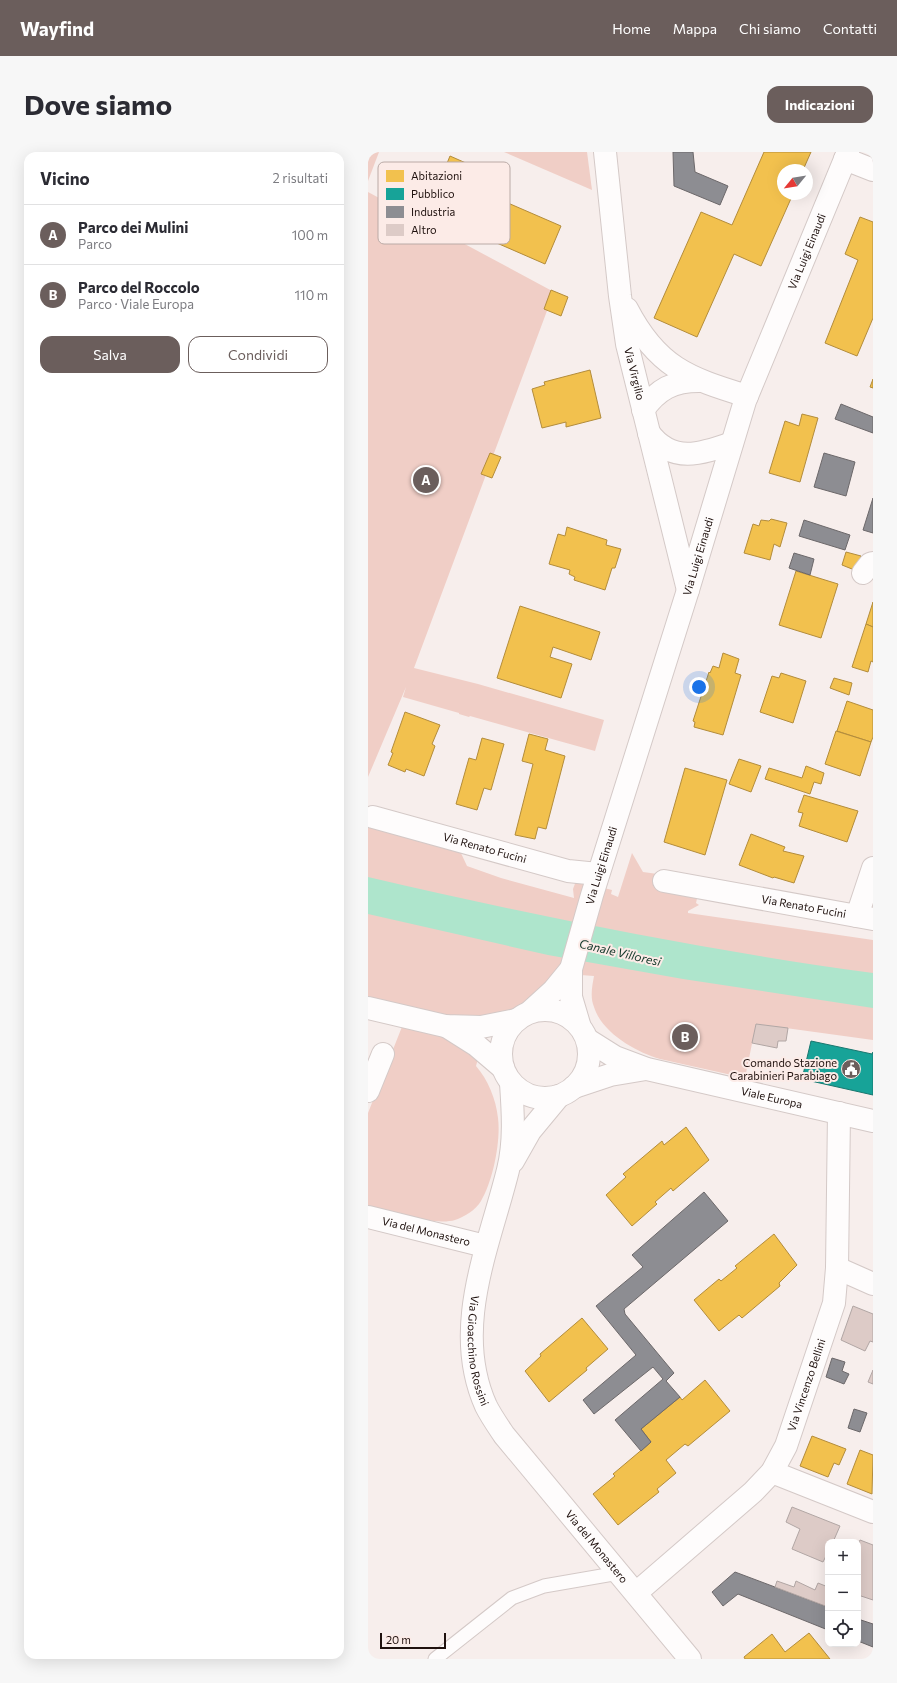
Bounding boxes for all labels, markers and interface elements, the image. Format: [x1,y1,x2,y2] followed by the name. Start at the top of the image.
[20,17,94,40] text: Wayfind
[612,20,651,37] text: Home
[673,20,717,37] text: Mappa
[739,20,801,37] text: Chi siamo
[823,20,877,37] text: Contatti
[767,86,873,123] button: Indicazioni
[24,87,172,121] text: Dove siamo
[378,162,510,244] legend
[777,164,813,200] north arrow
[40,168,90,189] text: Vicino
[411,169,462,182] text: Abitazioni
[272,170,328,186] text: 2 risultati
[411,187,455,200] text: Pubblico
[411,205,455,218] text: Industria
[785,211,828,291] street label: Via Luigi Einaudi
[78,218,188,236] text: Parco dei Mulini
[411,223,437,236] text: Altro
[48,227,58,243] text: A
[292,227,328,243] text: 100 m
[78,236,112,252] text: Parco
[78,278,200,296] text: Parco del Roccolo
[49,287,57,303] text: B
[295,287,328,303] text: 110 m
[78,296,194,312] text: Parco · Viale Europa
[40,336,180,373] button: Salva
[188,336,328,373] button: Condividi
[622,346,648,402] street label: Via Virgilio
[413,465,439,495] pin: A
[680,515,716,597] street label: Via Luigi Einaudi
[689,677,709,697] your location
[583,824,619,906] street label: Via Luigi Einaudi
[442,830,528,865] street label: Via Renato Fucini
[760,892,847,920] street label: Via Renato Fucini
[578,936,663,968] water label: Canale Villoresi
[672,1022,698,1052] pin: B
[730,1056,837,1082] place label: Comando Stazione Carabinieri Parabiago
[840,1058,862,1080] public building icon: Comando Stazione Carabinieri Parabiago
[740,1084,804,1111] street label: Viale Europa
[381,1214,472,1248] street label: Via del Monastero
[466,1294,492,1408] street label: Via Gioacchino Rossini
[784,1337,828,1433] street label: Via Vincenzo Bellini
[563,1507,631,1586] street label: Via del Monastero
[825,1539,861,1647] map controls
[825,1539,861,1575] button: +
[825,1575,861,1611] button: −
[825,1611,861,1647] button: locate
[380,1631,446,1650] scale bar
[386,1633,411,1646] text: 20 m

